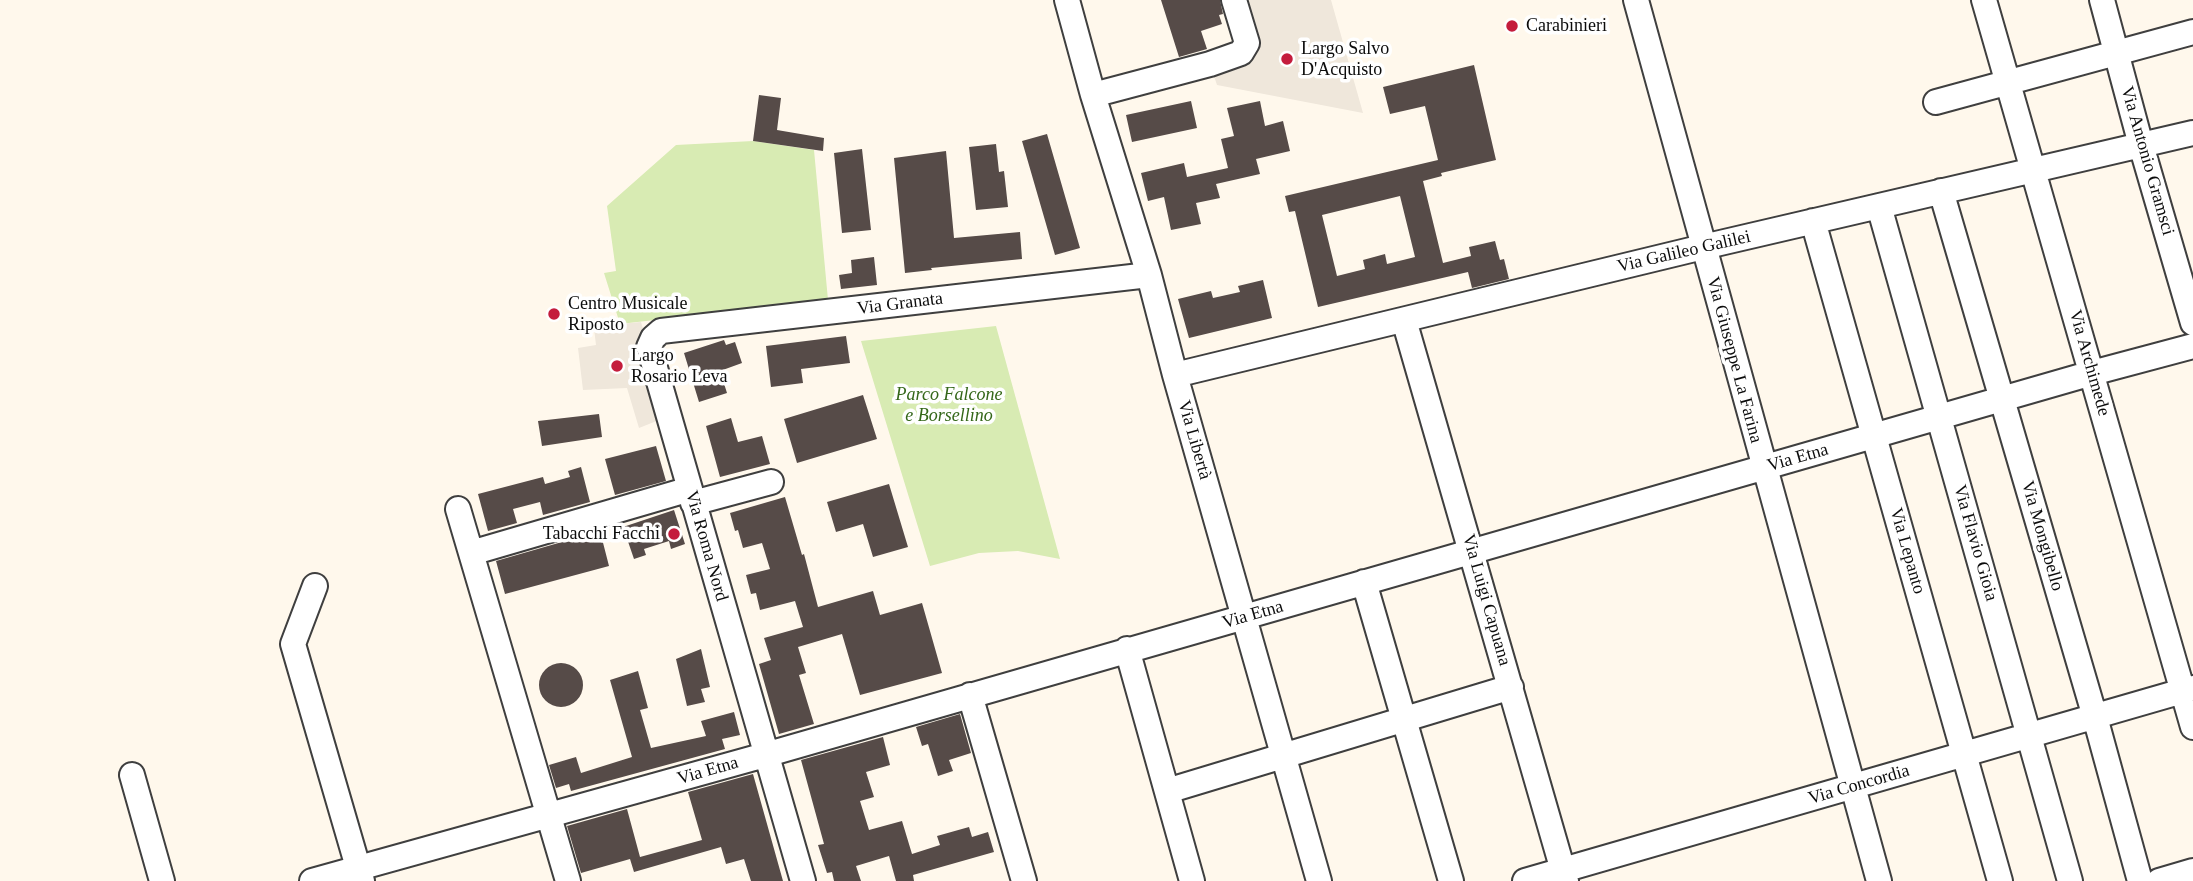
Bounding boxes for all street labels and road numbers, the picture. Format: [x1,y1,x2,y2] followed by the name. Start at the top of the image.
[2115,84,2179,238] street label: Via Antonio Gramsci
[1615,226,1753,278] street label: Via Galileo Galilei
[1701,274,1767,446] street label: Via Giuseppe La Farina
[856,288,944,320] street label: Via Granata
[2064,307,2114,419] street label: Via Archimede
[1172,398,1216,482] street label: Via Libertà
[1765,439,1831,477] street label: Via Etna
[2016,479,2068,593] street label: Via Mongibello
[1948,482,2002,604] street label: Via Flavio Gioia
[680,488,732,604] street label: Via Roma Nord
[1884,506,1930,596] street label: Via Lepanto
[1457,532,1515,668] street label: Via Luigi Capuana
[1220,596,1286,634] street label: Via Etna
[675,752,741,790] street label: Via Etna
[1806,760,1912,810] street label: Via Concordia

